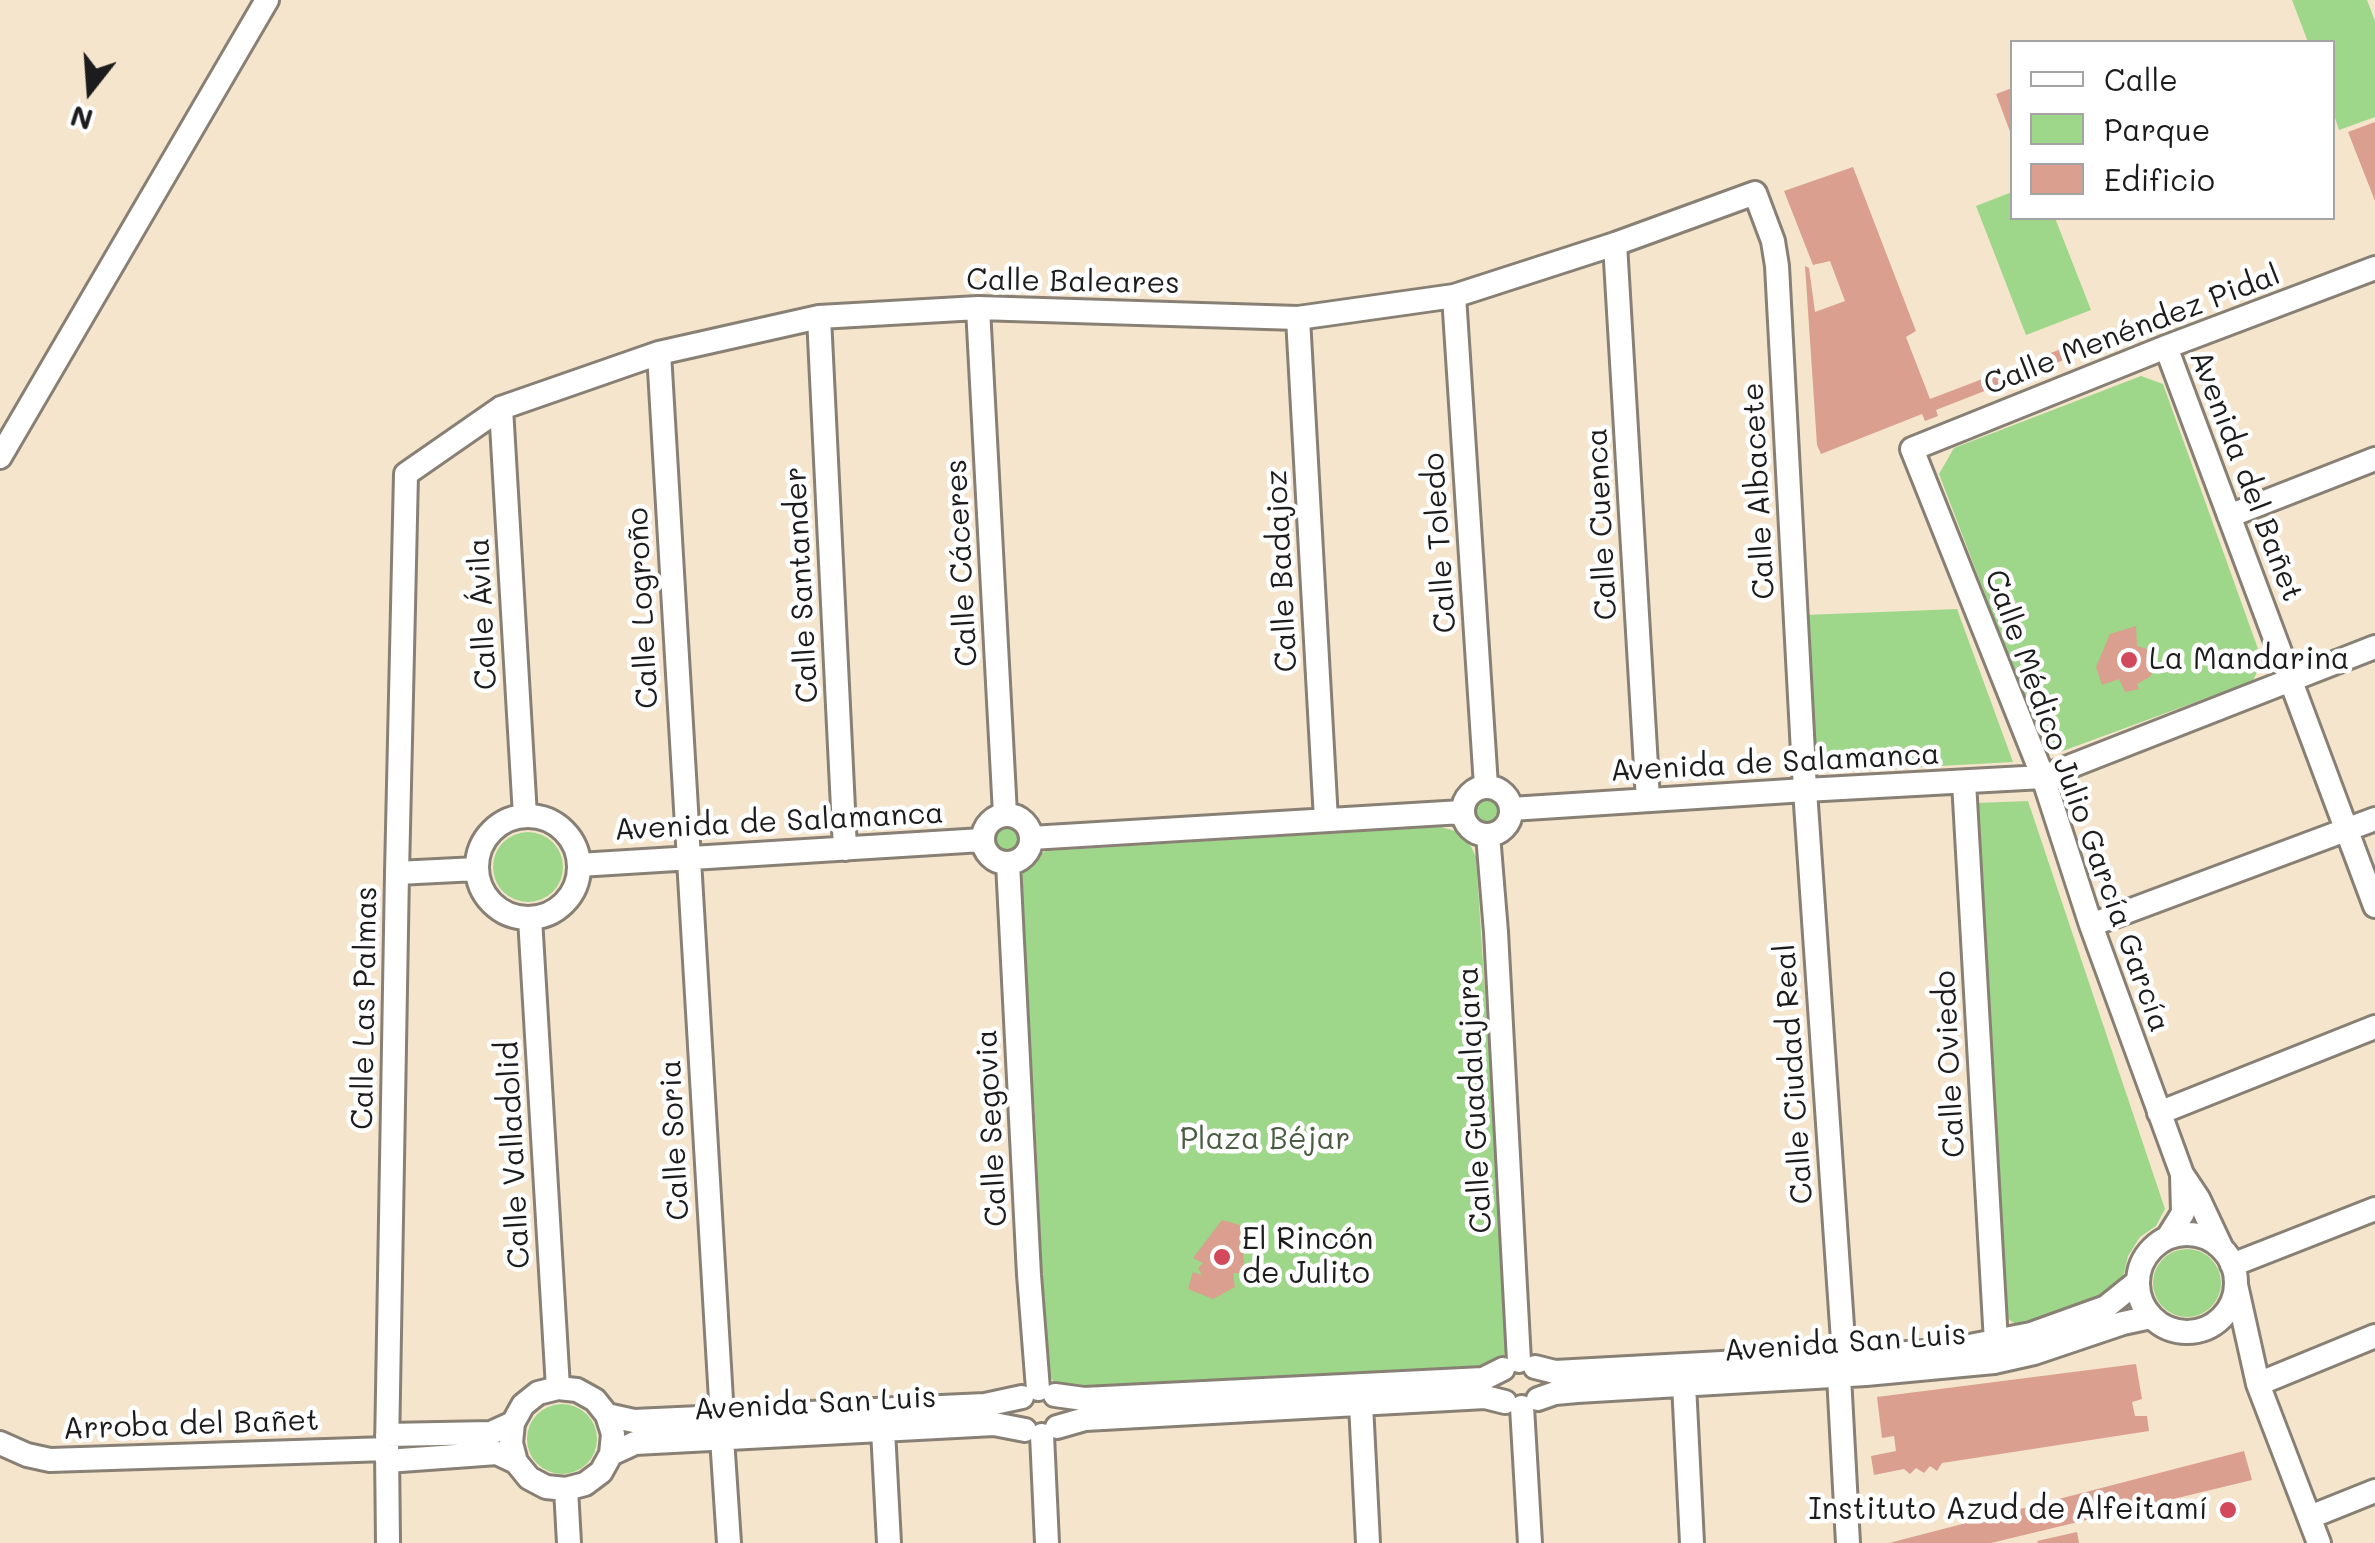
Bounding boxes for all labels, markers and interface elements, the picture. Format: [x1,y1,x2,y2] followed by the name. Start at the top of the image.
[40,40,140,140] north arrow
[2010,40,2335,220] legend
[2104,59,2178,99] text: Calle
[66,98,97,139] text: N
[2104,109,2210,149] text: Parque
[2104,159,2215,199] text: Edificio
[1979,257,2285,403] street label: Calle Menéndez Pidal
[966,262,1180,302] street label: Calle Baleares
[2182,346,2310,606] street label: Avenida del Bañet
[1735,382,1783,600] street label: Calle Albacete
[1579,427,1625,621] street label: Calle Cuenca
[1416,452,1464,634] street label: Calle Toledo
[939,458,985,668] street label: Calle Cáceres
[778,466,826,704] street label: Calle Santander
[1259,469,1305,673] street label: Calle Badajoz
[620,506,666,710] street label: Calle Logroño
[461,537,505,691] street label: Calle Ávila
[1976,565,2178,1037] street label: Calle Médico Julio García García
[2149,642,2350,678] place label: La Mandarina
[2118,649,2140,671] marker: La Mandarina
[1609,736,1941,790] street label: Avenida de Salamanca
[613,795,945,849] street label: Avenida de Salamanca
[345,886,385,1130] street label: Calle Las Palmas
[1767,943,1821,1205] street label: Calle Ciudad Real
[1450,966,1500,1234] street label: Calle Guadalajara
[1927,969,1973,1159] street label: Calle Oviedo
[969,1028,1015,1228] street label: Calle Segovia
[490,1040,538,1270] street label: Calle Valladolid
[653,1059,697,1221] street label: Calle Soria
[1180,1122,1350,1158] park label: Plaza Béjar
[1242,1222,1373,1292] place label: El Rincón de Julito
[1211,1246,1233,1268] marker: El Rincón de Julito
[1723,1317,1967,1369] street label: Avenida San Luis
[693,1380,937,1428] street label: Avenida San Luis
[62,1403,320,1447] street label: Arroba del Bañet
[1808,1492,2208,1528] place label: Instituto Azud de Alfeitamí
[2217,1499,2239,1521] marker: Instituto Azud de Alfeitamí

